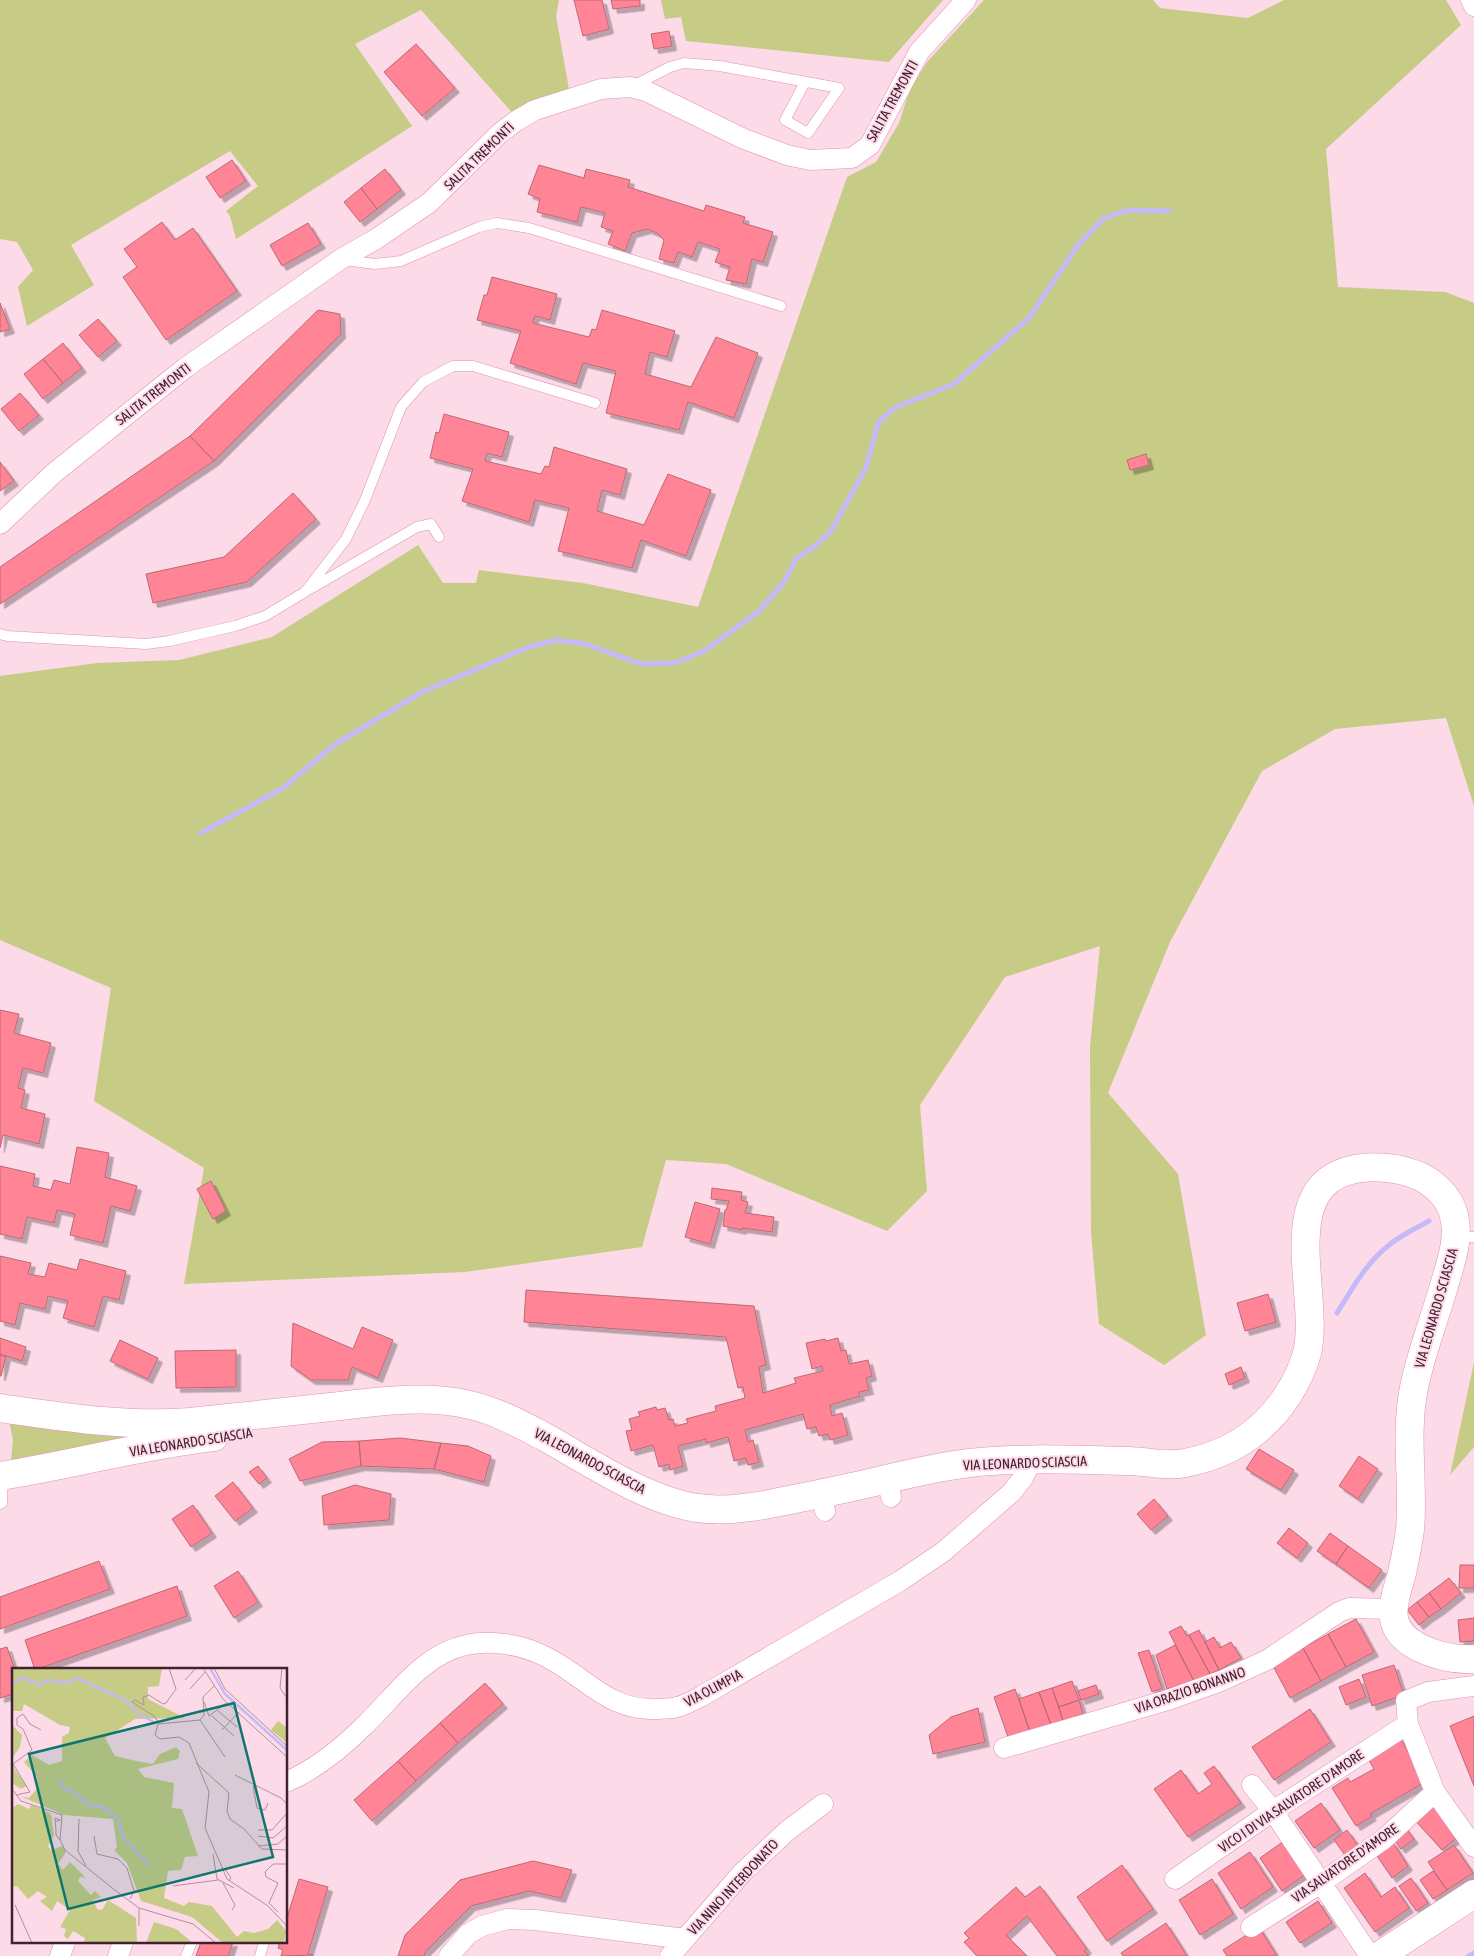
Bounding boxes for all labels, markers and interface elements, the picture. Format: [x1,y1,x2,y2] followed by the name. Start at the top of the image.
[863,57,921,145] street label: SALITA TREMONTI
[441,119,517,193] street label: SALITA TREMONTI
[112,360,194,428] street label: SALITA TREMONTI
[1411,1246,1461,1370] street label: VIA LEONARDO SCIASCIA
[128,1424,254,1460] street label: VIA LEONARDO SCIASCIA
[531,1425,649,1497] street label: VIA LEONARDO SCIASCIA
[963,1453,1087,1473] street label: VIA LEONARDO SCIASCIA
[1133,1664,1247,1716] street label: VIA ORAZIO BONANNO
[681,1666,745,1710] street label: VIA OLIMPIA
[12,1668,288,1944] inset map
[1216,1746,1366,1856] street label: VICO I DI VIA SALVATORE D'AMORE
[1289,1820,1401,1906] street label: VIA SALVATORE D'AMORE
[685,1836,781,1938] street label: VIA NINO INTERDONATO

